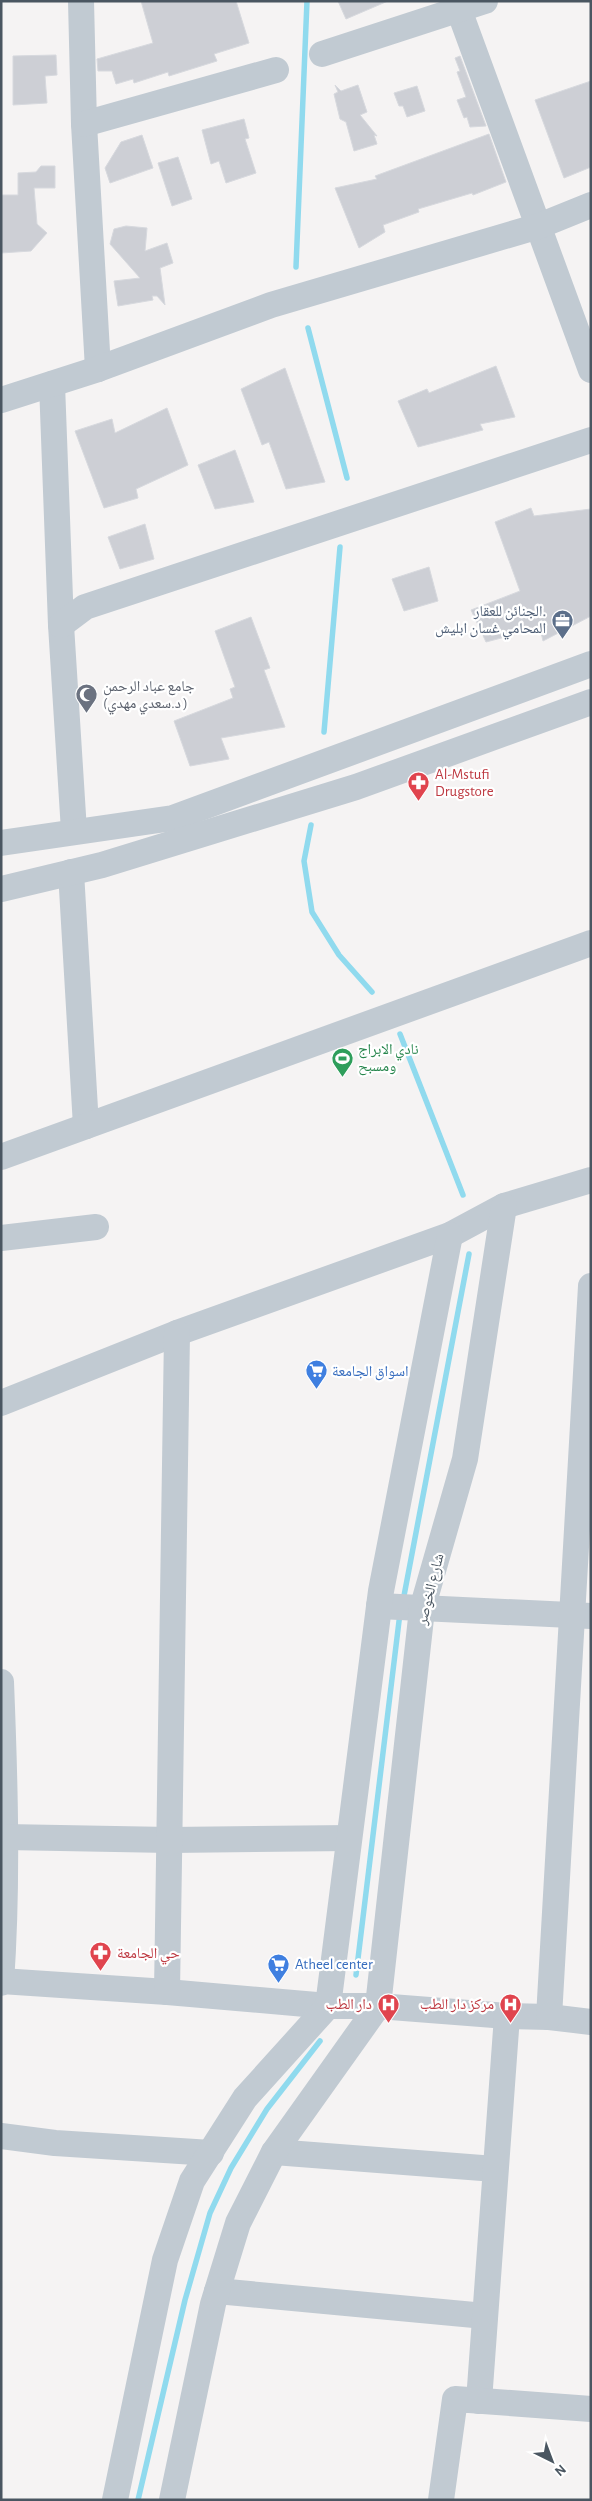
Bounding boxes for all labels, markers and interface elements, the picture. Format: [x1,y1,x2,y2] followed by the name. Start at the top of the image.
[435,604,546,640] place label: الجنائن للعقار. المحامي غسان ابليش
[550,608,574,639] office icon: الجنائن للعقار. المحامي غسان ابليش
[103,679,195,715] place label: جامع عباد الرحمن (د.سعدي مهدي )
[75,683,99,714] mosque icon: جامع عباد الرحمن (د.سعدي مهدي )
[435,767,494,799] place label: Al-Mstufi Drugstore
[407,771,431,802] pharmacy icon: Al-Mstufi Drugstore
[358,1042,419,1076] place label: نادي الابراج ومسبح
[330,1046,354,1077] sports icon: نادي الابراج ومسبح
[304,1359,328,1390] supermarket icon: اسواق الجامعة
[332,1364,409,1381] place label: اسواق الجامعة
[414,1552,449,1628] street label: شارع الخوصر
[89,1941,113,1972] pharmacy icon: حي الجامعة
[117,1946,180,1965] place label: حي الجامعة
[267,1952,291,1983] supermarket icon: Atheel center
[295,1957,373,1972] place label: Atheel center
[376,1992,400,2023] hospital icon: دار الطب
[498,1992,522,2023] hospital icon: مركز دار الطب
[326,1997,372,2013] place label: دار الطب
[420,1997,494,2013] place label: مركز دار الطب
[527,2436,577,2486] north arrow
[552,2461,568,2478] text: N

